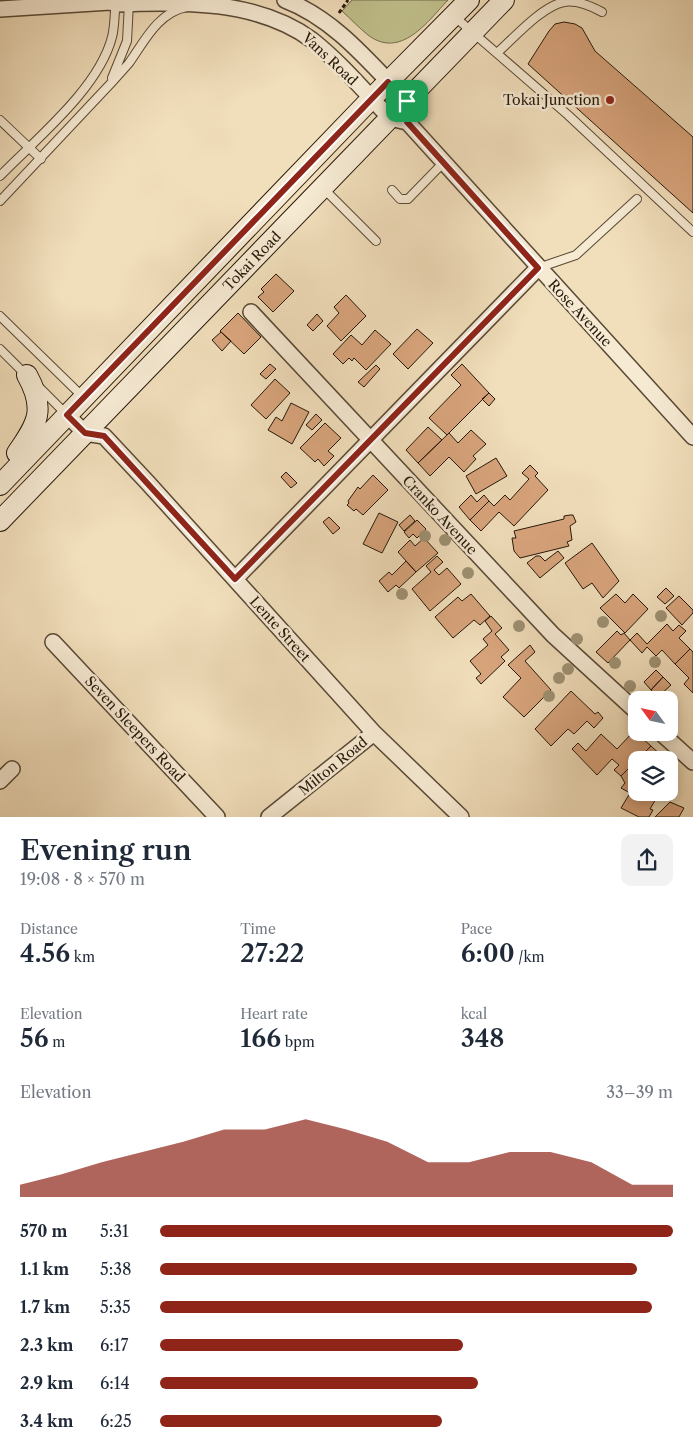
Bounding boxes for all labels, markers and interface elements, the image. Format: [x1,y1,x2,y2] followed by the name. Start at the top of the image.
[298,28,362,90] street label: Vans Road
[386,80,428,122] pin
[393,87,421,115] icon: arrive
[503,91,600,109] place label: Tokai Junction
[604,94,616,106] marker: Tokai Junction
[219,227,285,294] street label: Tokai Road
[544,276,616,351] street label: Rose Avenue
[399,472,481,558] street label: Cranko Avenue
[246,593,314,666] street label: Lente Street
[81,672,189,786] street label: Seven Sleepers Road
[628,691,678,741] north arrow
[628,691,678,801] map controls
[295,733,371,799] street label: Milton Road
[628,751,678,801] button: layers
[20,833,192,867] text: Evening run
[621,834,673,886] button: share
[20,869,145,889] text: 19:08 · 8 × 570 m
[20,920,78,938] text: Distance
[240,920,276,938] text: Time
[461,920,492,938] text: Pace
[20,938,70,969] text: 4.56
[240,938,304,969] text: 27:22
[461,938,515,969] text: 6:00
[70,948,95,966] text: km
[515,948,545,966] text: /km
[20,1005,83,1023] text: Elevation
[240,1005,308,1023] text: Heart rate
[461,1005,487,1023] text: kcal
[20,1023,49,1054] text: 56
[240,1023,281,1054] text: 166
[461,1023,505,1054] text: 348
[49,1033,65,1051] text: m
[281,1033,315,1051] text: bpm
[20,1082,91,1102] text: Elevation
[606,1082,673,1102] text: 33–39 m
[20,1221,67,1241] text: 570 m
[100,1221,129,1241] text: 5:31
[20,1259,69,1279] text: 1.1 km
[100,1259,131,1279] text: 5:38
[20,1297,70,1317] text: 1.7 km
[100,1297,131,1317] text: 5:35
[20,1335,73,1355] text: 2.3 km
[100,1335,128,1355] text: 6:17
[20,1373,74,1393] text: 2.9 km
[100,1373,130,1393] text: 6:14
[20,1411,73,1431] text: 3.4 km
[100,1411,132,1431] text: 6:25

